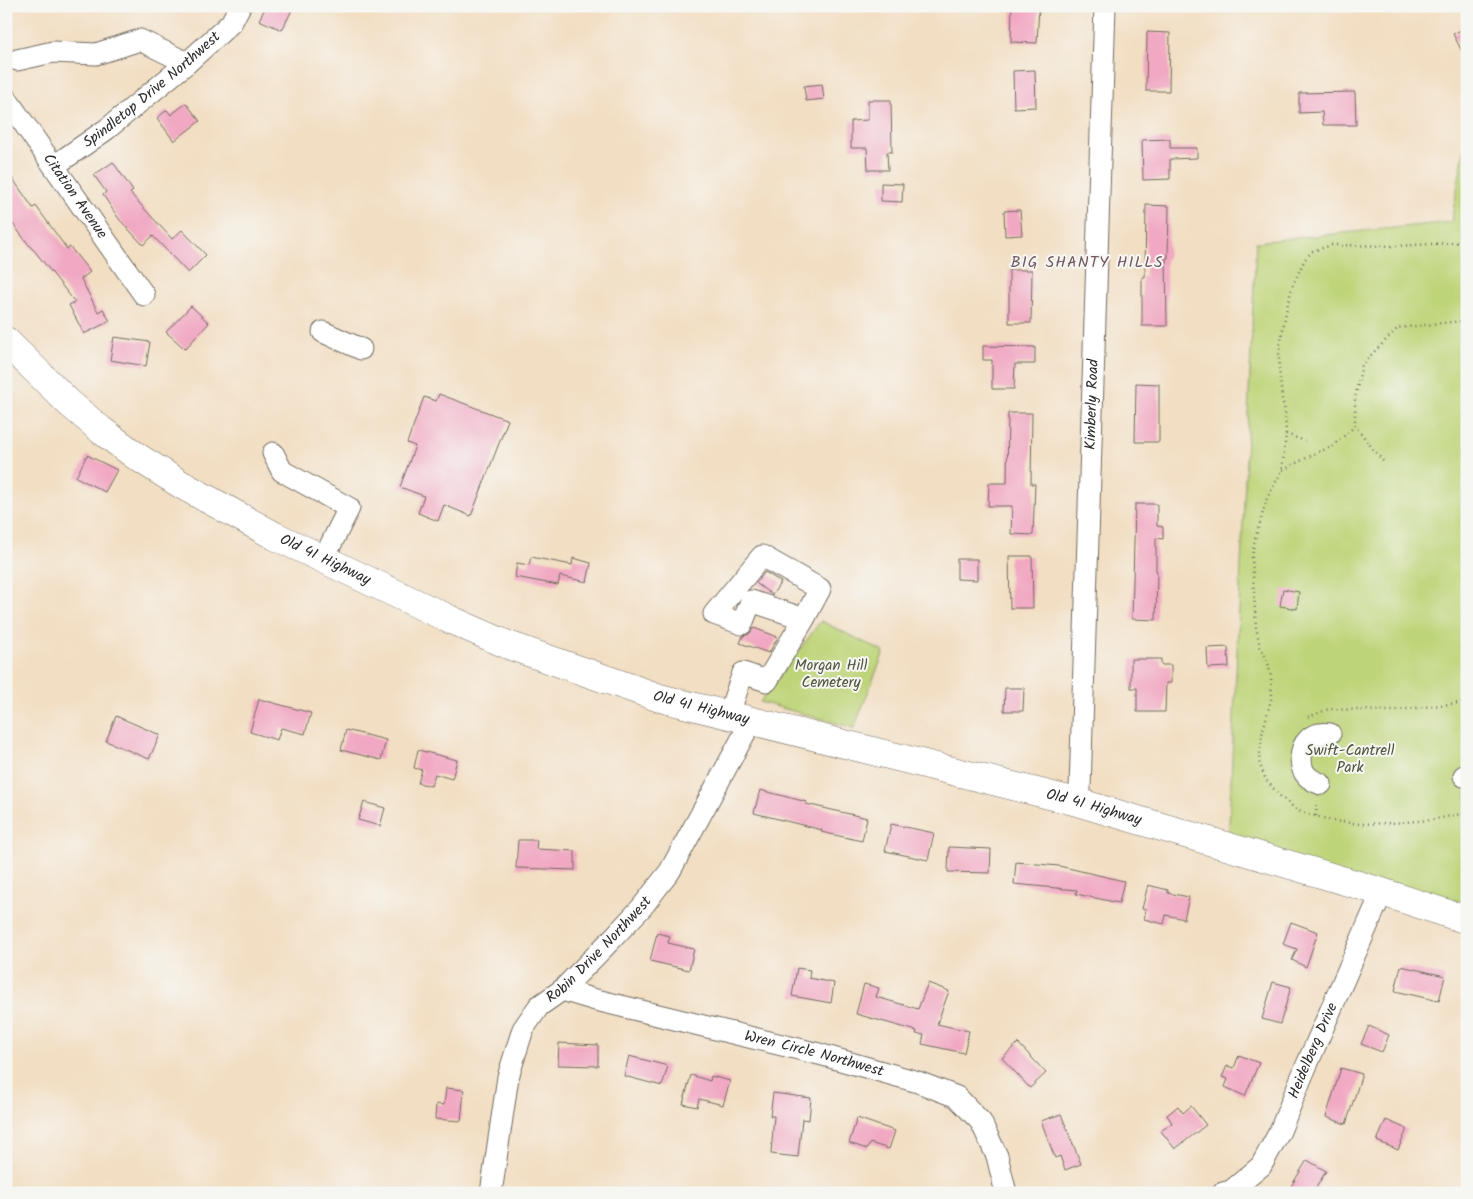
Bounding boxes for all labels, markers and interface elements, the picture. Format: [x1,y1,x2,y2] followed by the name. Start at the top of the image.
[78,26,226,154] street label: Spindletop Drive Northwest
[36,149,113,244] street label: Citation Avenue
[1011,250,1163,275] district label: BIG SHANTY HILLS
[1079,358,1106,450] street label: Kimberly Road
[276,528,376,592] street label: Old 41 Highway
[795,654,868,695] park label: Morgan Hill Cemetery
[650,684,753,732] street label: Old 41 Highway
[1306,739,1395,780] park label: Swift-Cantrell Park
[1044,783,1145,833] street label: Old 41 Highway
[541,891,658,1010] street label: Robin Drive Northwest
[1282,999,1345,1102] street label: Heidelberg Drive
[742,1024,887,1084] street label: Wren Circle Northwest

